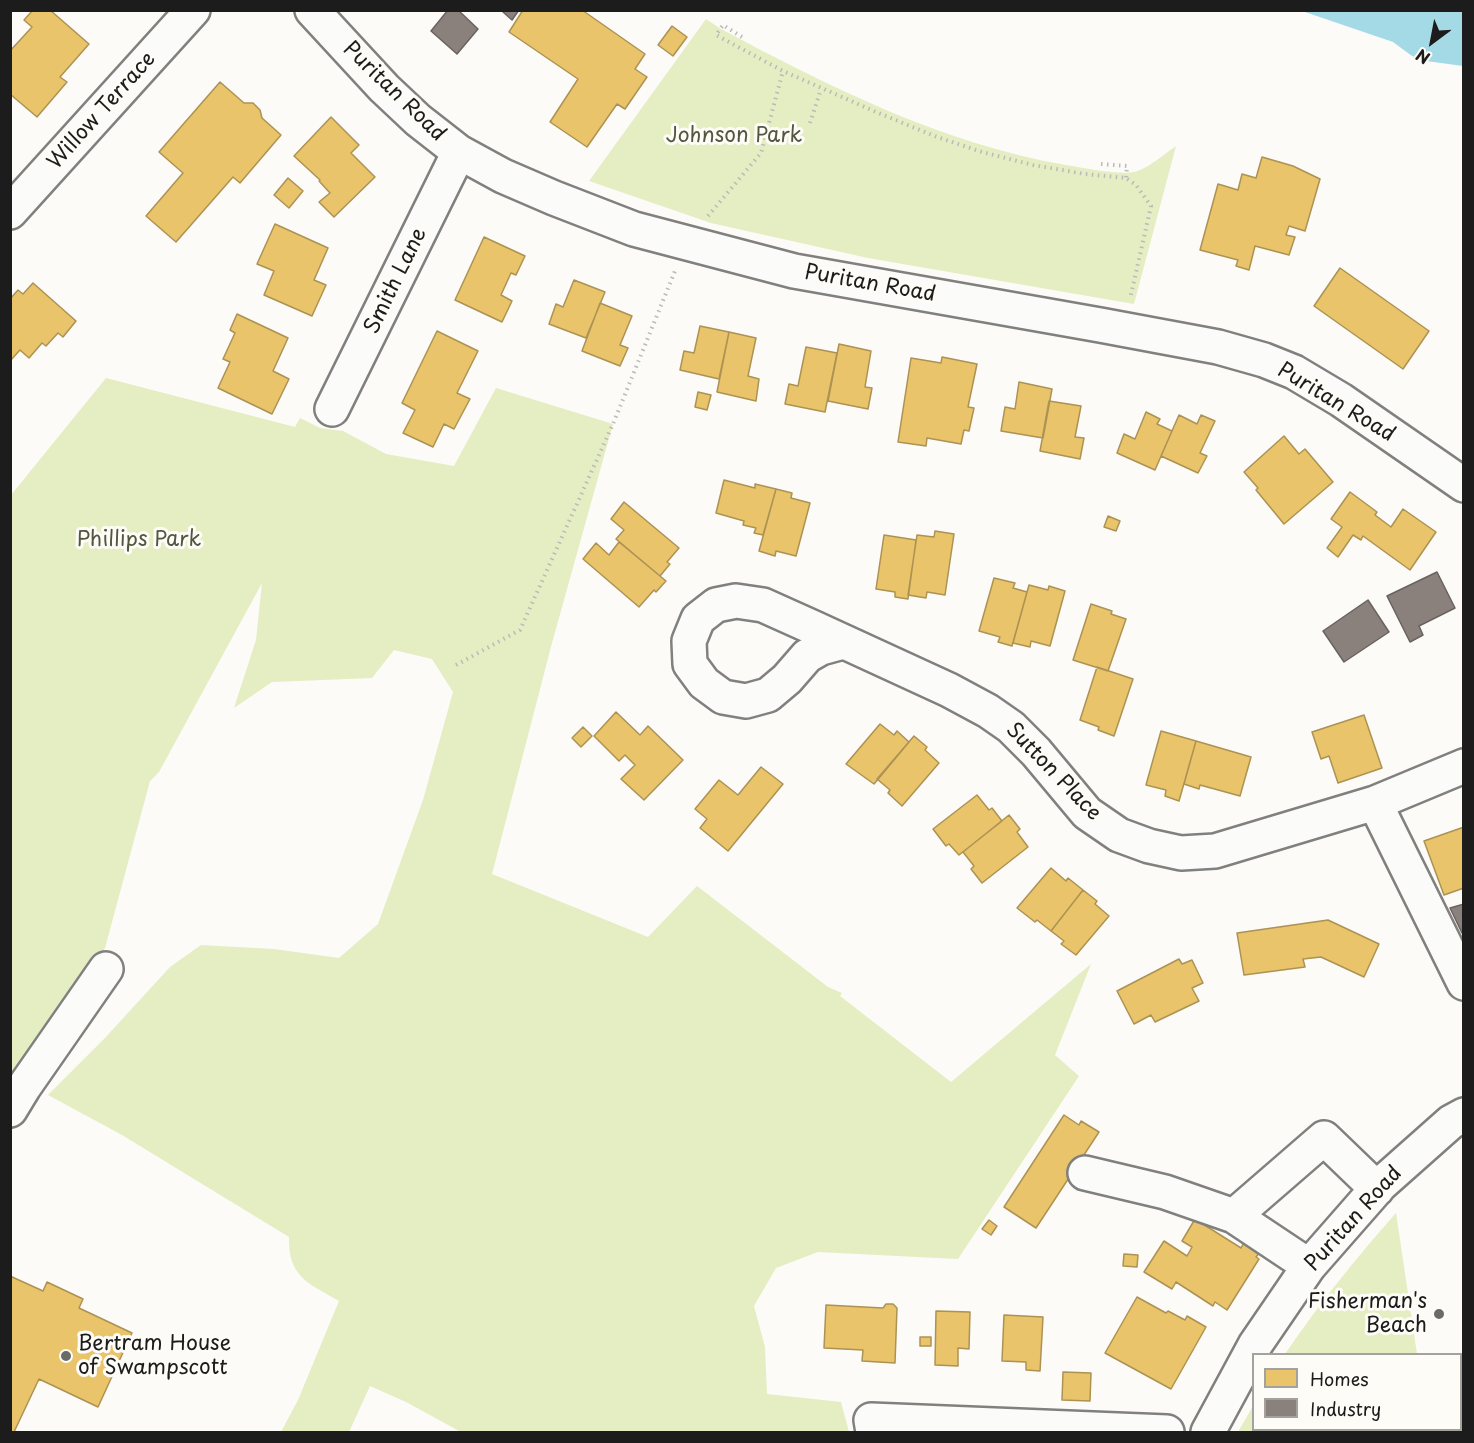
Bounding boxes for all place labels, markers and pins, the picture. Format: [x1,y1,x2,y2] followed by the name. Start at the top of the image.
[1308,1289,1427,1339] place label: Fisherman's Beach
[1432,1307,1446,1321] marker: Fisherman's Beach
[78,1331,231,1381] place label: Bertram House of Swampscott
[59,1349,73,1363] marker: Bertram House of Swampscott

